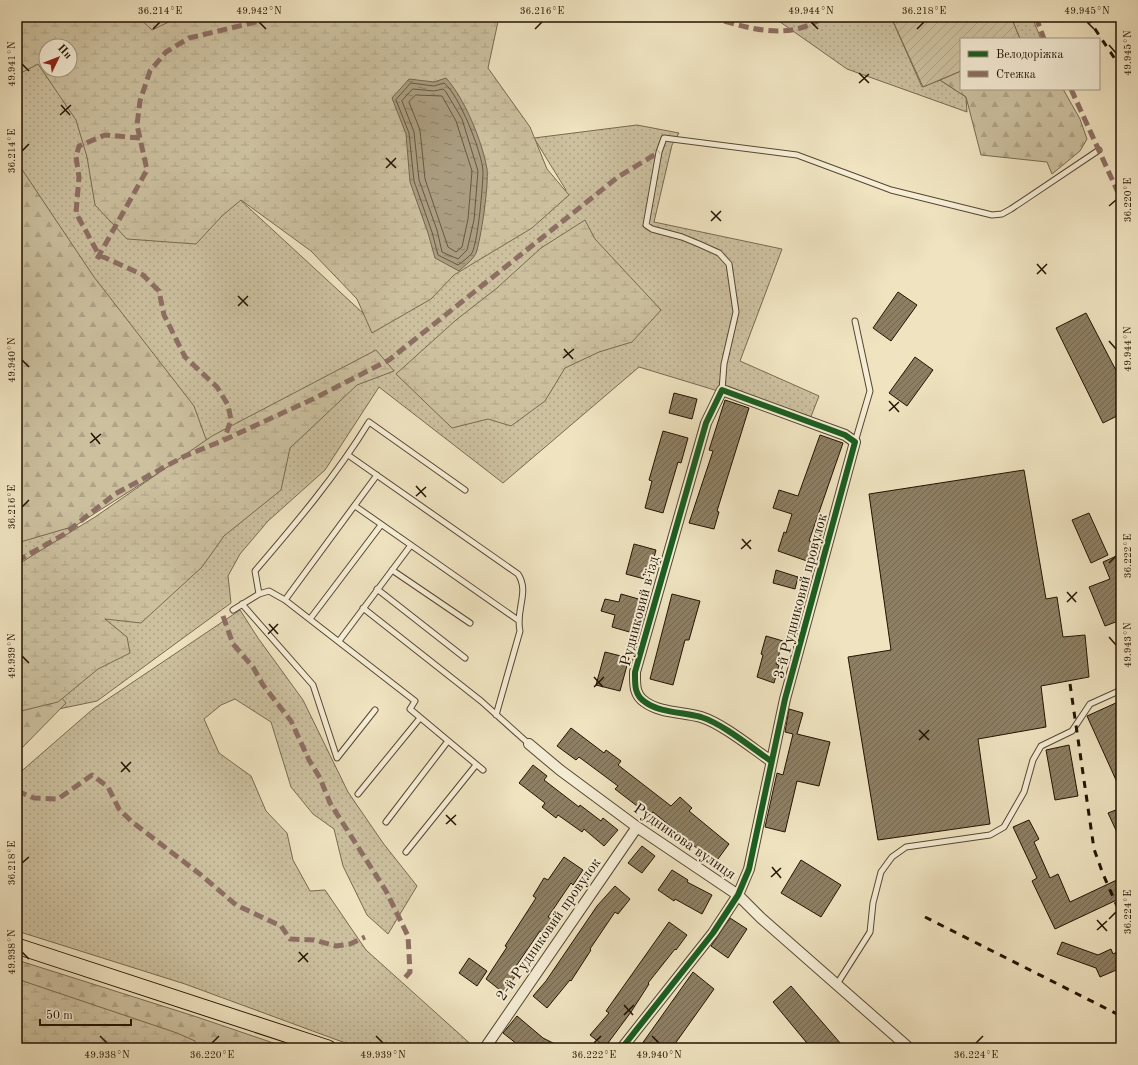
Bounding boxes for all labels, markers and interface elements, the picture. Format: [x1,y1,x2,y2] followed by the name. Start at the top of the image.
[138,6,182,16] text: 36.214°E
[236,6,282,16] text: 49.942°N
[520,6,564,16] text: 36.216°E
[788,6,834,16] text: 49.944°N
[902,6,946,16] text: 36.218°E
[1064,6,1110,16] text: 49.945°N
[1123,30,1133,76] text: 49.945°N
[38,38,78,78] north arrow
[960,38,1100,90] legend
[7,41,17,87] text: 49.941°N
[55,43,73,62] text: Пн
[996,48,1063,61] text: Велодоріжка
[996,69,1036,81] text: Стежка
[7,129,17,173] text: 36.214°E
[1123,178,1133,222] text: 36.220°E
[1123,326,1133,372] text: 49.944°N
[7,337,17,383] text: 49.940°N
[7,485,17,529] text: 36.216°E
[772,512,831,681] street label: 3-й Рудниковий провулок
[1123,534,1133,578] text: 36.222°E
[619,554,663,668] street label: Рудниковий в’їзд
[1123,622,1133,668] text: 49.943°N
[7,633,17,679] text: 49.939°N
[630,801,738,883] street label: Рудникова вулиця
[7,841,17,885] text: 36.218°E
[494,855,605,1004] street label: 2-й Рудниковий провулок
[1123,890,1133,934] text: 36.224°E
[7,929,17,975] text: 49.938°N
[40,1001,131,1027] scale bar
[46,1009,73,1022] text: 50 m
[84,1050,130,1060] text: 49.938°N
[190,1050,234,1060] text: 36.220°E
[360,1050,406,1060] text: 49.939°N
[572,1050,616,1060] text: 36.222°E
[636,1050,682,1060] text: 49.940°N
[954,1050,998,1060] text: 36.224°E

